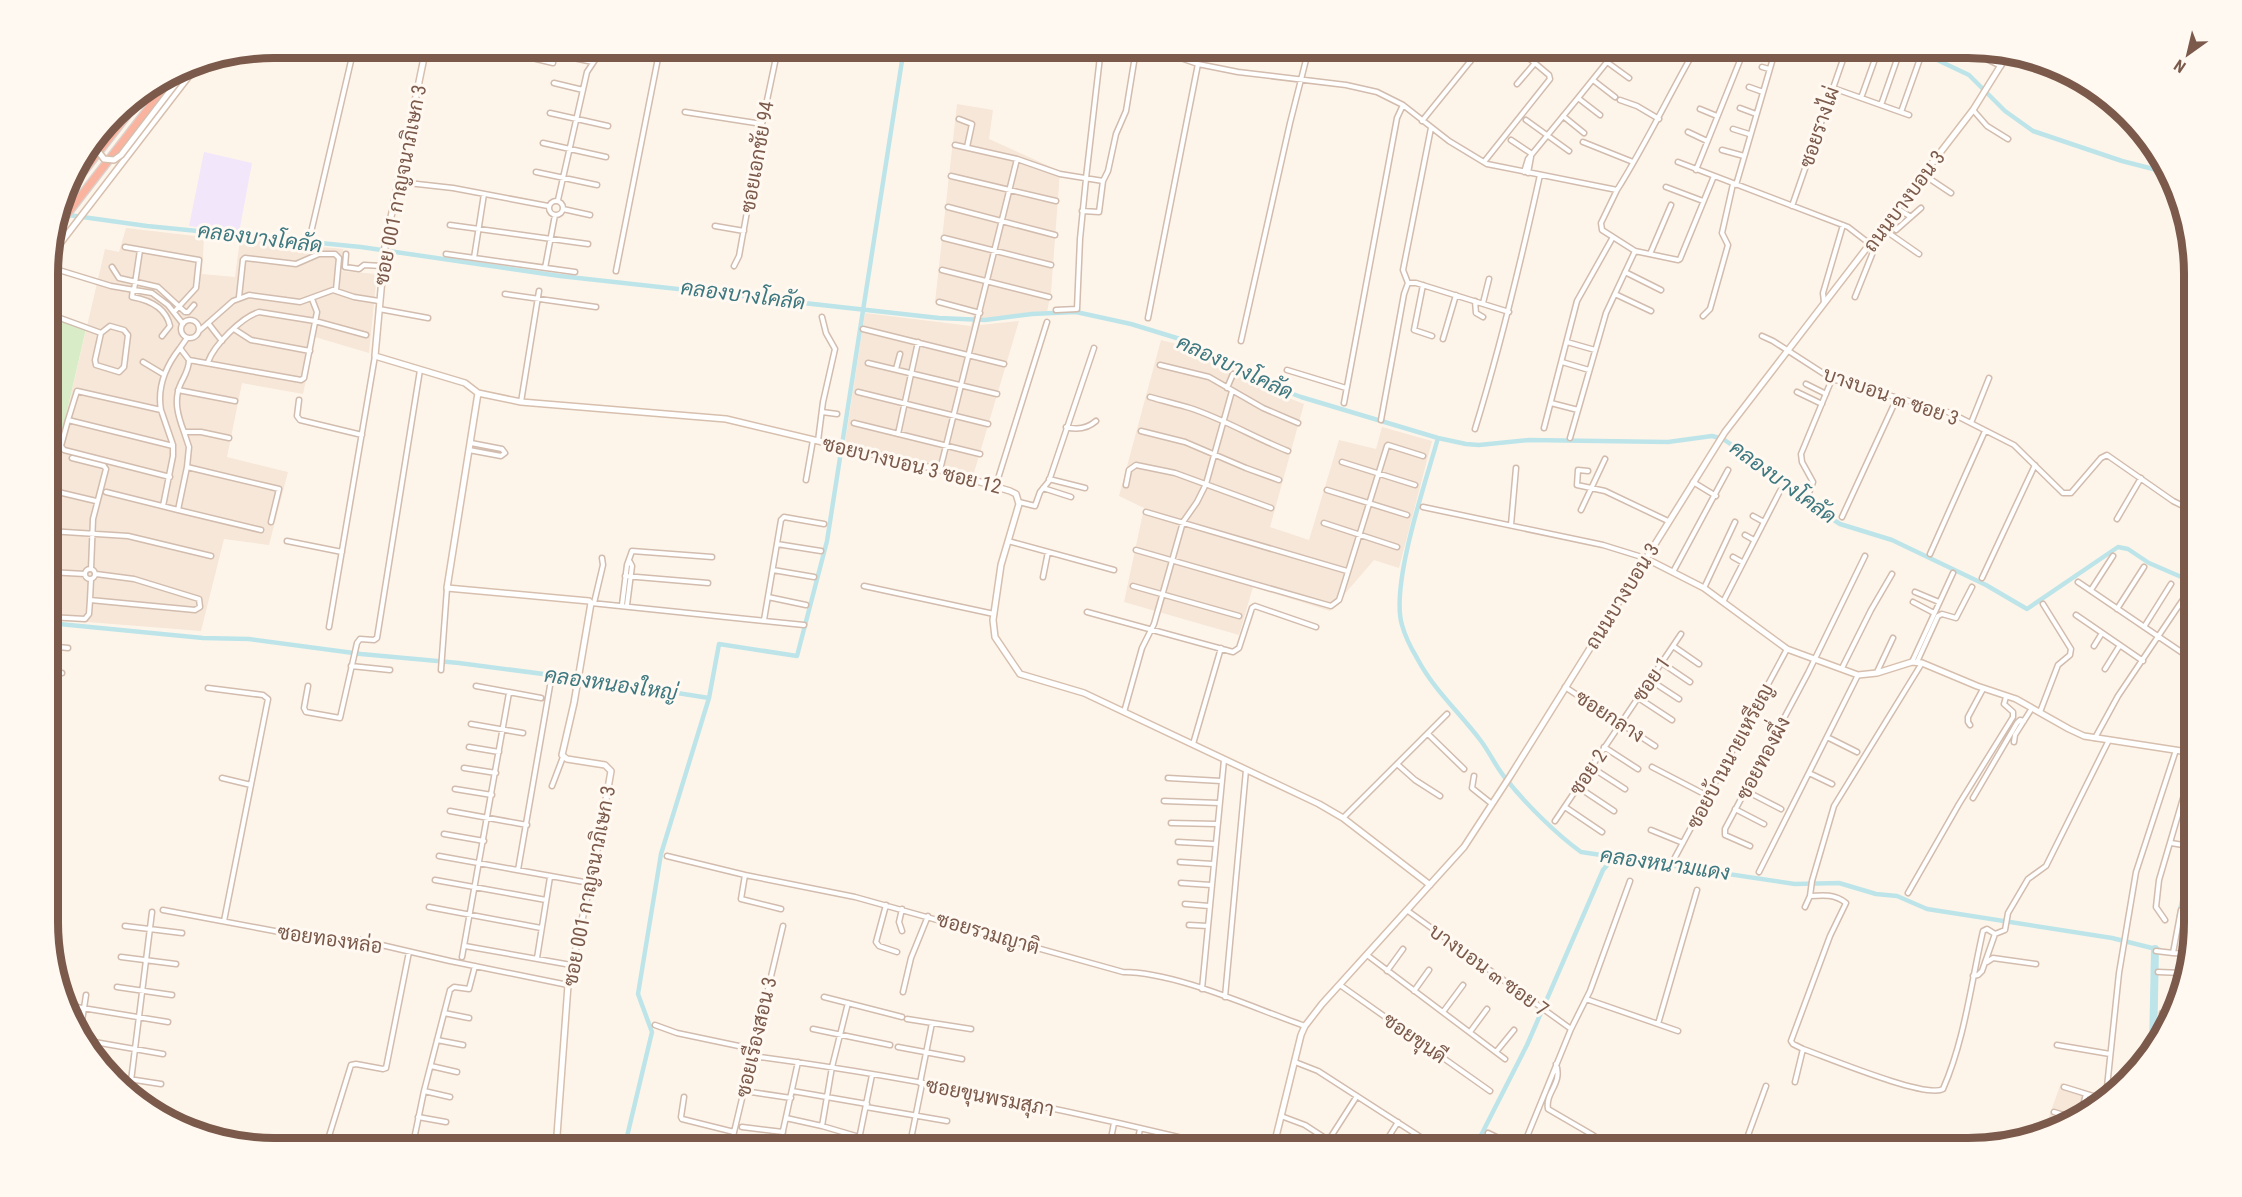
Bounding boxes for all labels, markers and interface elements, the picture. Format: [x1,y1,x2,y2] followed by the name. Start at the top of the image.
[2158,24,2218,84] north arrow
[2171,55,2189,77] text: N
[369,83,431,287] street label: ซอย 001 กาญจนาภิเษก 3
[1793,83,1844,171] street label: ซอยรางไผ่
[735,99,779,215] street label: ซอยเอกชัย 94
[1858,146,1950,256] street label: ถนนบางบอน 3
[196,217,324,258] water label: คลองบางโคลัด
[679,274,807,315] water label: คลองบางโคลัด
[1173,329,1297,404] water label: คลองบางโคลัด
[1820,362,1962,430] street label: บางบอน ๓ ซอย 3
[820,431,1004,499] street label: ซอยบางบอน 3 ซอย 12
[1725,435,1841,529] water label: คลองบางโคลัด
[1580,538,1664,654] street label: ถนนบางบอน 3
[1627,652,1675,706] street label: ซอย 1
[543,662,680,705] water label: คลองหนองใหญ่
[1681,679,1778,833] street label: ซอยบ้านนายเหรียญ
[1571,685,1649,747] street label: ซอยกลาง
[1727,710,1795,804] street label: ซอยทองผึ่ง
[1564,744,1612,799] street label: ซอย 2
[558,784,620,988] street label: ซอย 001 กาญจนาภิเษก 3
[1599,843,1731,885] water label: คลองหนามแดง
[934,907,1042,959] street label: ซอยรวมญาติ
[1424,919,1554,1021] street label: บางบอน ๓ ซอย 7
[276,920,384,958] street label: ซอยทองหล่อ
[729,974,781,1100] street label: ซอยเรืองสอน 3
[1377,1007,1452,1070] street label: ซอยขุนดี
[923,1073,1056,1123] street label: ซอยขุนพรมสุภา

